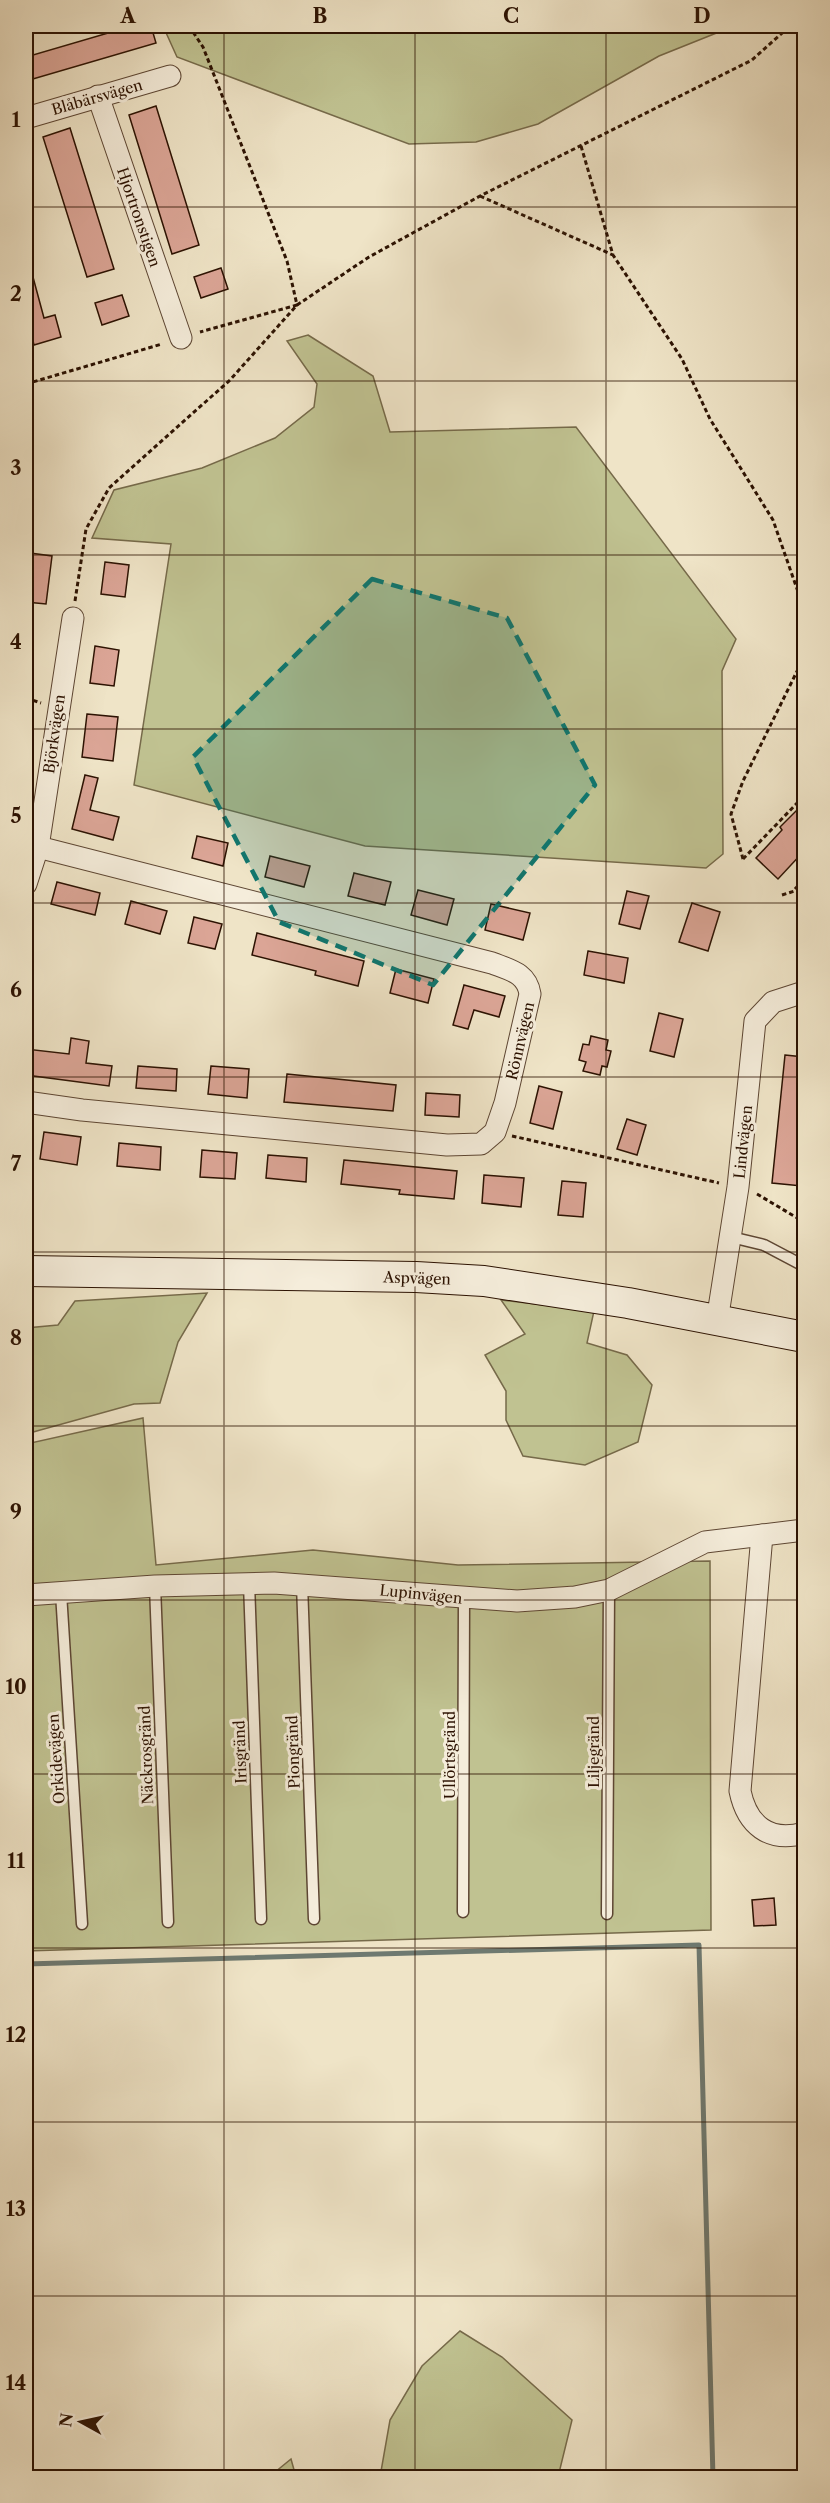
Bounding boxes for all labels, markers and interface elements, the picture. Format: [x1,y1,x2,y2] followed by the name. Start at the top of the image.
[119,4,136,28] text: A
[313,4,328,28] text: B
[503,4,519,28] text: C
[693,4,711,28] text: D
[49,75,145,119] street label: Blåbärsvägen
[12,108,21,132] text: 1
[113,165,165,270] street label: Hjortronstigen
[10,282,22,306] text: 2
[10,456,22,480] text: 3
[10,630,22,654] text: 4
[39,693,69,775] street label: Björkvägen
[10,804,22,828] text: 5
[10,978,22,1002] text: 6
[502,999,538,1082] street label: Rönnvägen
[730,1104,756,1180] street label: Lindvägen
[11,1152,22,1176] text: 7
[382,1267,452,1289] street label: Aspvägen
[10,1326,22,1350] text: 8
[10,1500,22,1524] text: 9
[379,1580,464,1608] street label: Lupinvägen
[5,1675,27,1699] text: 10
[135,1705,157,1805] street label: Näckrosgränd
[440,1711,459,1799] street label: Ullörtsgränd
[43,1713,69,1805] street label: Orkidevägen
[282,1715,304,1789] street label: Piongränd
[584,1716,603,1788] street label: Liljegränd
[229,1720,251,1784] street label: Irisgränd
[7,1849,25,1873] text: 11
[6,2023,26,2047] text: 12
[6,2197,26,2221] text: 13
[6,2371,26,2395] text: 14
[51,2392,111,2452] north arrow
[55,2412,77,2428] text: N

